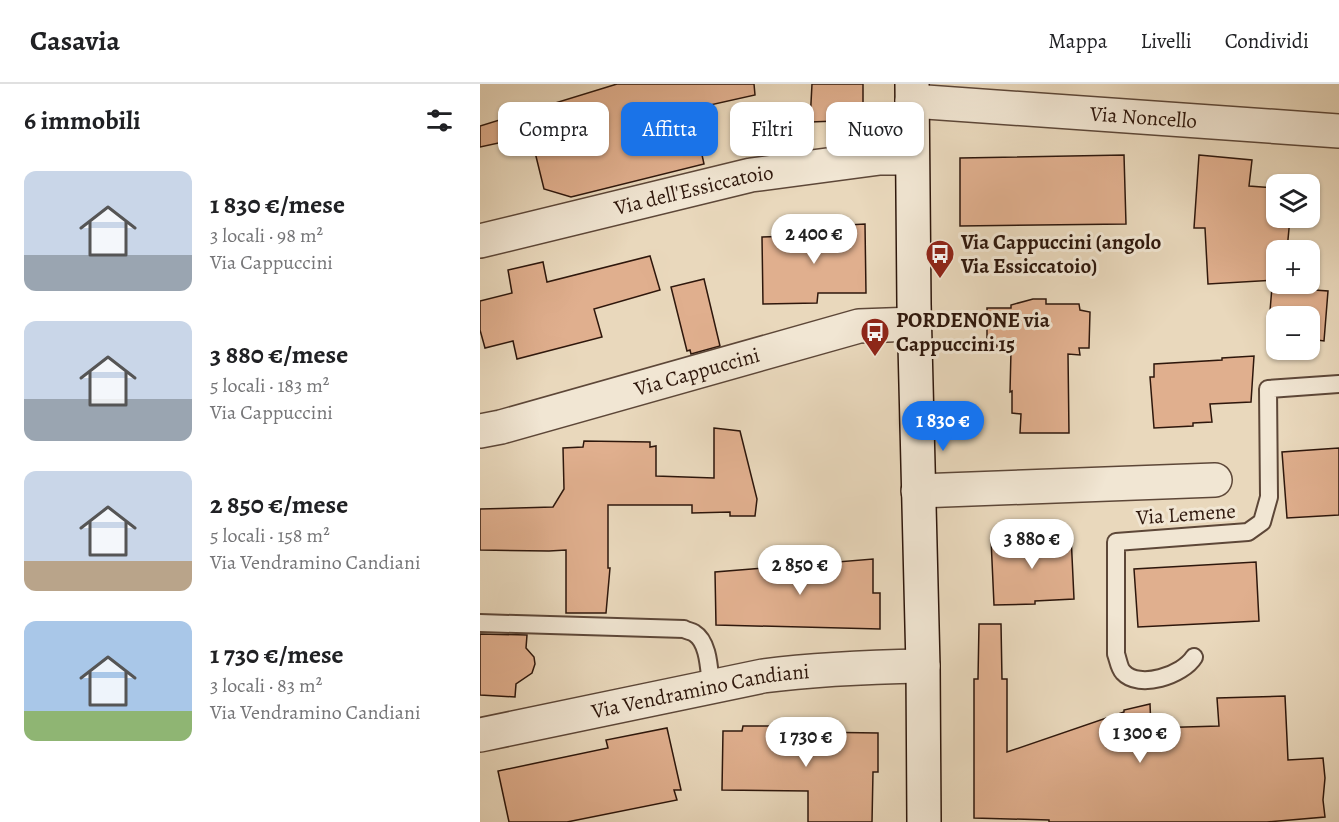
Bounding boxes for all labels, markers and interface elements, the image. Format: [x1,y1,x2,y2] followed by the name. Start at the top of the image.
[30,22,120,60] text: Casavia
[1048,27,1107,55] text: Mappa
[1140,27,1192,55] text: Livelli
[1225,27,1309,55] text: Condividi
[1088,99,1198,135] street label: Via Noncello
[498,102,609,156] chip: Compra
[621,102,718,156] chip: Affitta
[730,102,814,156] chip: Filtri
[826,102,924,156] chip: Nuovo
[24,103,141,138] text: 6 immobili
[423,104,456,137] icon: filters
[610,158,775,222] street label: Via dell'Essiccatoio
[1266,174,1320,360] map controls
[1266,174,1320,228] button: layers
[210,187,345,222] text: 1 830 €/mese
[72,195,144,267] icon: home
[759,214,869,265] pin: 2 400 €
[785,220,843,247] text: 2 400 €
[210,222,323,249] text: 3 locali · 98 m²
[960,228,1162,280] place label: Via Cappuccini (angolo Via Essiccatoio)
[924,238,956,280] bus stop icon: Via Cappuccini (angolo Via Essiccatoio)
[1266,240,1320,294] button: +
[210,249,333,276] text: Via Cappuccini
[896,306,1051,358] place label: PORDENONE via Cappuccini 15
[1266,306,1320,360] button: −
[859,316,891,358] bus stop icon: PORDENONE via Cappuccini 15
[210,337,348,372] text: 3 880 €/mese
[630,341,763,403] street label: Via Cappuccini
[72,345,144,417] icon: home
[210,372,329,399] text: 5 locali · 183 m²
[210,399,333,426] text: Via Cappuccini
[888,401,998,452] pin: 1 830 €
[916,407,970,434] text: 1 830 €
[210,487,348,522] text: 2 850 €/mese
[72,495,144,567] icon: home
[1134,497,1237,532] street label: Via Lemene
[977,519,1087,570] pin: 3 880 €
[210,522,330,549] text: 5 locali · 158 m²
[1004,525,1060,552] text: 3 880 €
[745,545,855,596] pin: 2 850 €
[210,549,421,576] text: Via Vendramino Candiani
[772,551,828,578] text: 2 850 €
[210,637,344,672] text: 1 730 €/mese
[72,645,144,717] icon: home
[588,657,811,726] street label: Via Vendramino Candiani
[210,672,322,699] text: 3 locali · 83 m²
[210,699,421,726] text: Via Vendramino Candiani
[1085,713,1195,764] pin: 1 300 €
[751,717,861,768] pin: 1 730 €
[1113,719,1167,746] text: 1 300 €
[780,723,832,750] text: 1 730 €

